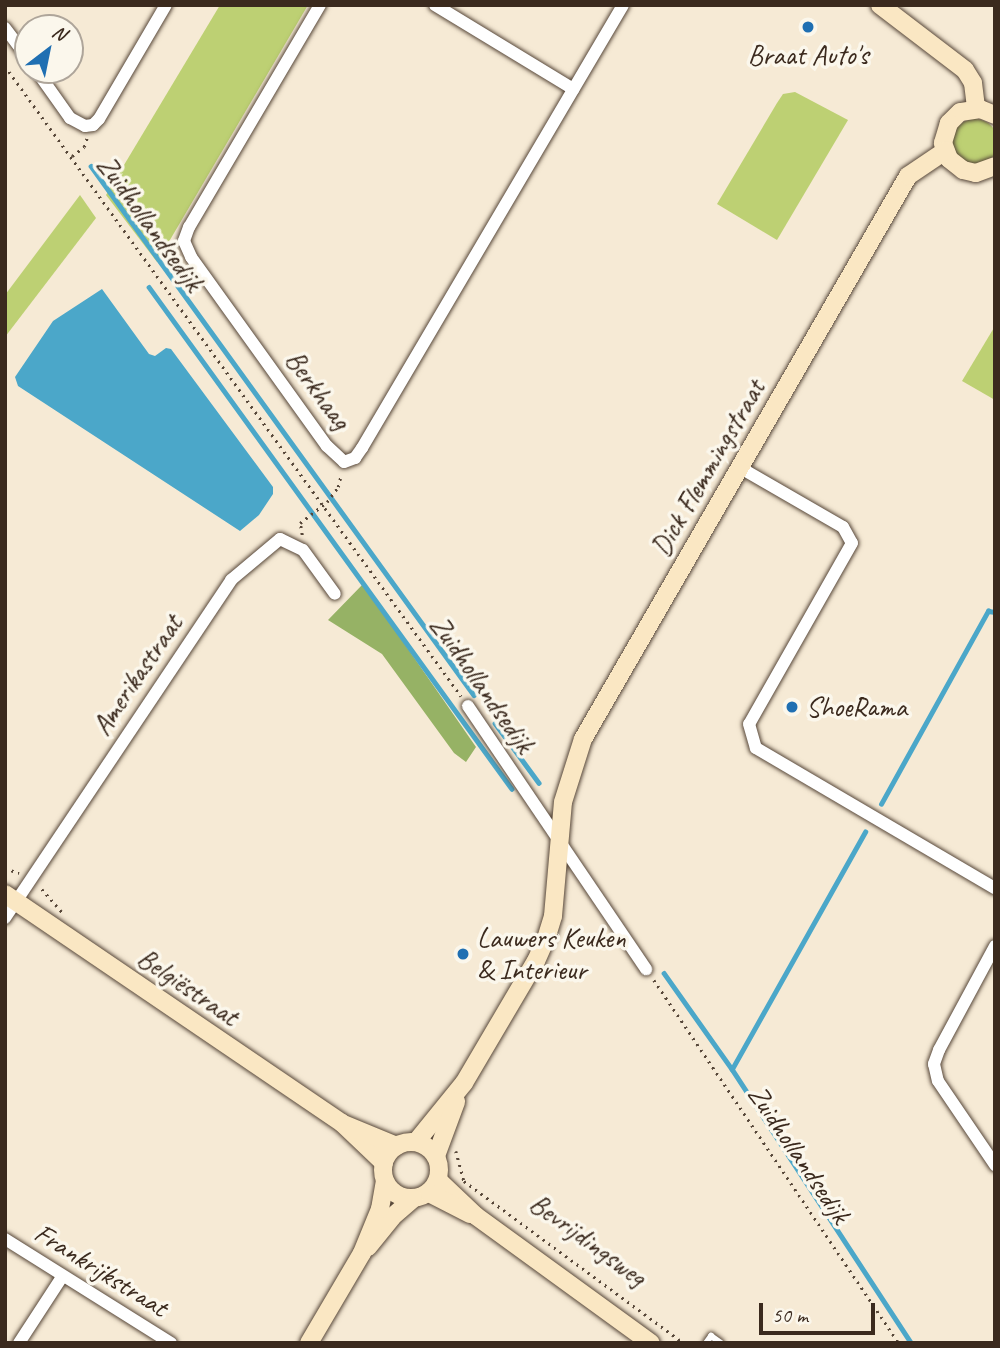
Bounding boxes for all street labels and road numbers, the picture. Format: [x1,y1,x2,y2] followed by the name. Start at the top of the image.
[90,149,210,297] street label: Zuidhollandsedijk
[278,344,358,436] street label: Berkhaag
[644,374,772,562] street label: Dick Flemmingstraat
[85,609,189,741] street label: Amerikastraat
[423,609,541,759] street label: Zuidhollandsedijk
[131,941,245,1033] street label: Belgiëstraat
[741,1079,857,1229] street label: Zuidhollandsedijk
[523,1186,653,1294] street label: Bevrijdingsweg
[28,1216,174,1324] street label: Frankrijkstraat

